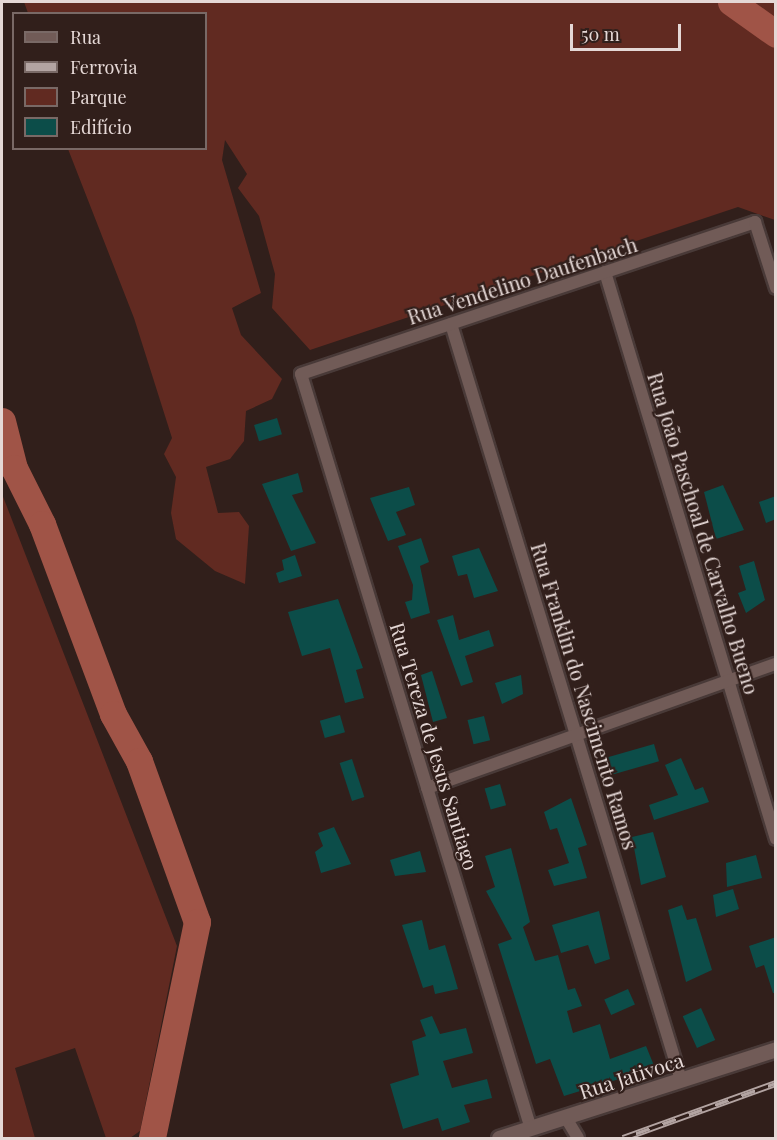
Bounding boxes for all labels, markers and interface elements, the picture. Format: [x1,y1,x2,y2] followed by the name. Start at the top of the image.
[12,12,207,150] legend
[573,12,684,50] scale bar
[581,22,620,46] text: 50 m
[70,25,101,49] text: Rua
[70,55,137,79] text: Ferrovia
[70,85,127,109] text: Parque
[70,115,132,139] text: Edifício
[404,231,640,329] street label: Rua Vendelino Daufenbach
[643,369,765,697] street label: Rua João Paschoal de Carvalho Bueno
[527,540,643,852] street label: Rua Franklin do Nascimento Ramos
[386,619,484,873] street label: Rua Tereza de Jesus Santiago
[576,1047,686,1103] street label: Rua Jativoca

